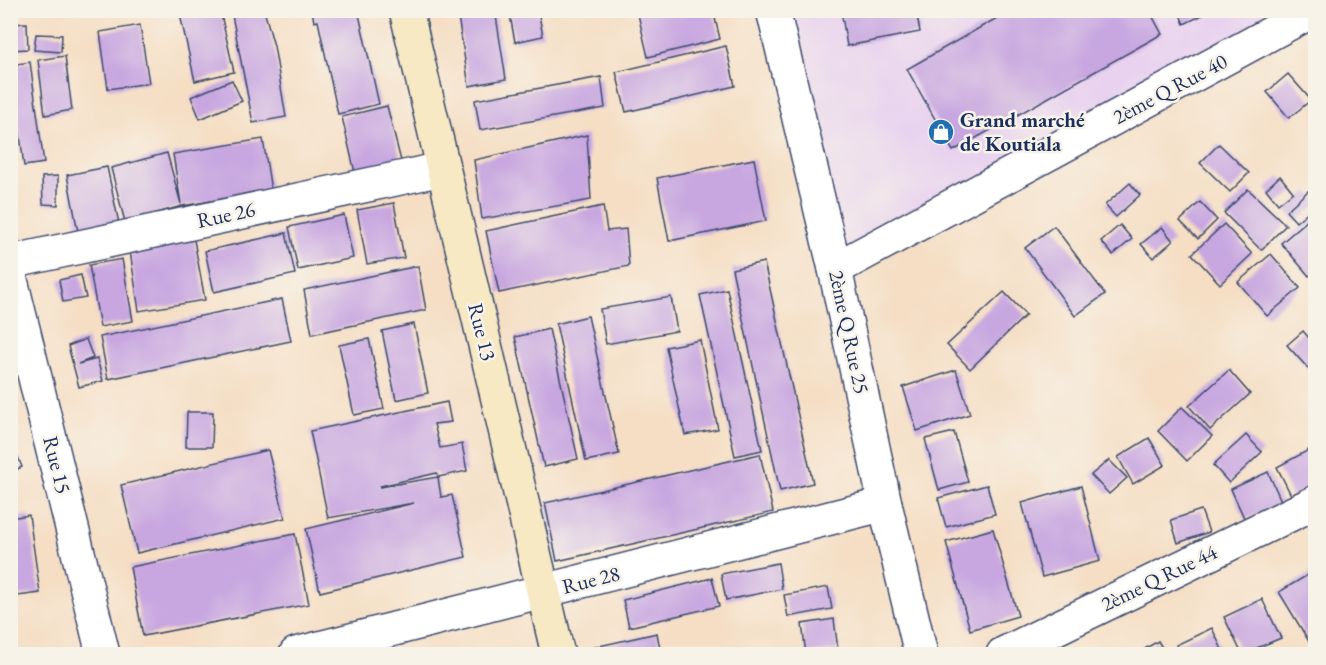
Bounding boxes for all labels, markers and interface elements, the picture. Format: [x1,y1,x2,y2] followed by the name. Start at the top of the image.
[1108,47,1232,131] street label: 2ème Q Rue 40
[960,106,1085,157] place label: Grand marché de Koutiala
[926,117,956,147] shop icon: Grand marché de Koutiala
[194,195,257,234] street label: Rue 26
[822,268,876,396] street label: 2ème Q Rue 25
[462,300,503,364] street label: Rue 13
[37,433,78,497] street label: Rue 15
[1096,537,1223,618] street label: 2ème Q Rue 44
[559,559,623,600] street label: Rue 28

